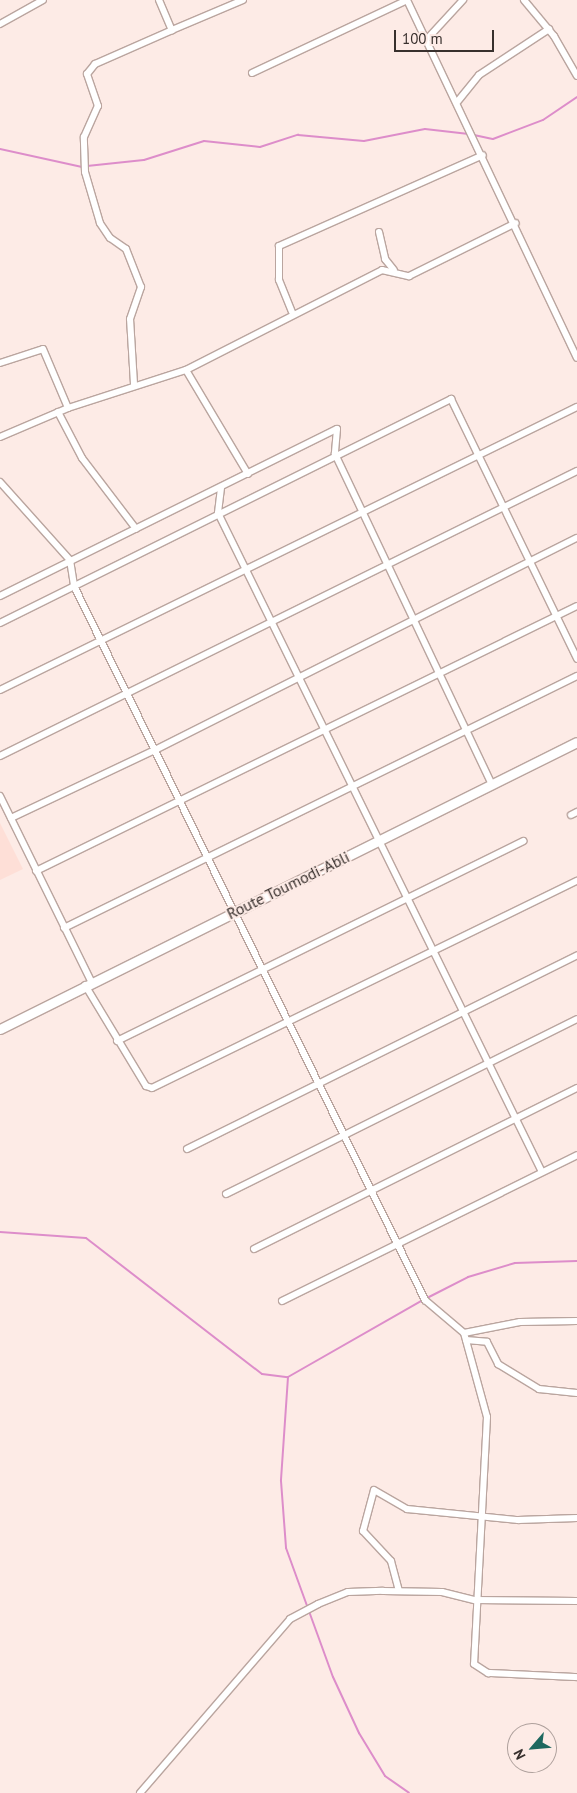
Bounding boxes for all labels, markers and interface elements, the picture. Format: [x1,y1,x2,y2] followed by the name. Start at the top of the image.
[397,20,497,52] scale bar
[402,29,443,48] text: 100 m
[223,847,353,923] street label: Route Toumodi-Abli
[507,1723,557,1773] north arrow
[509,1746,530,1763] text: N

